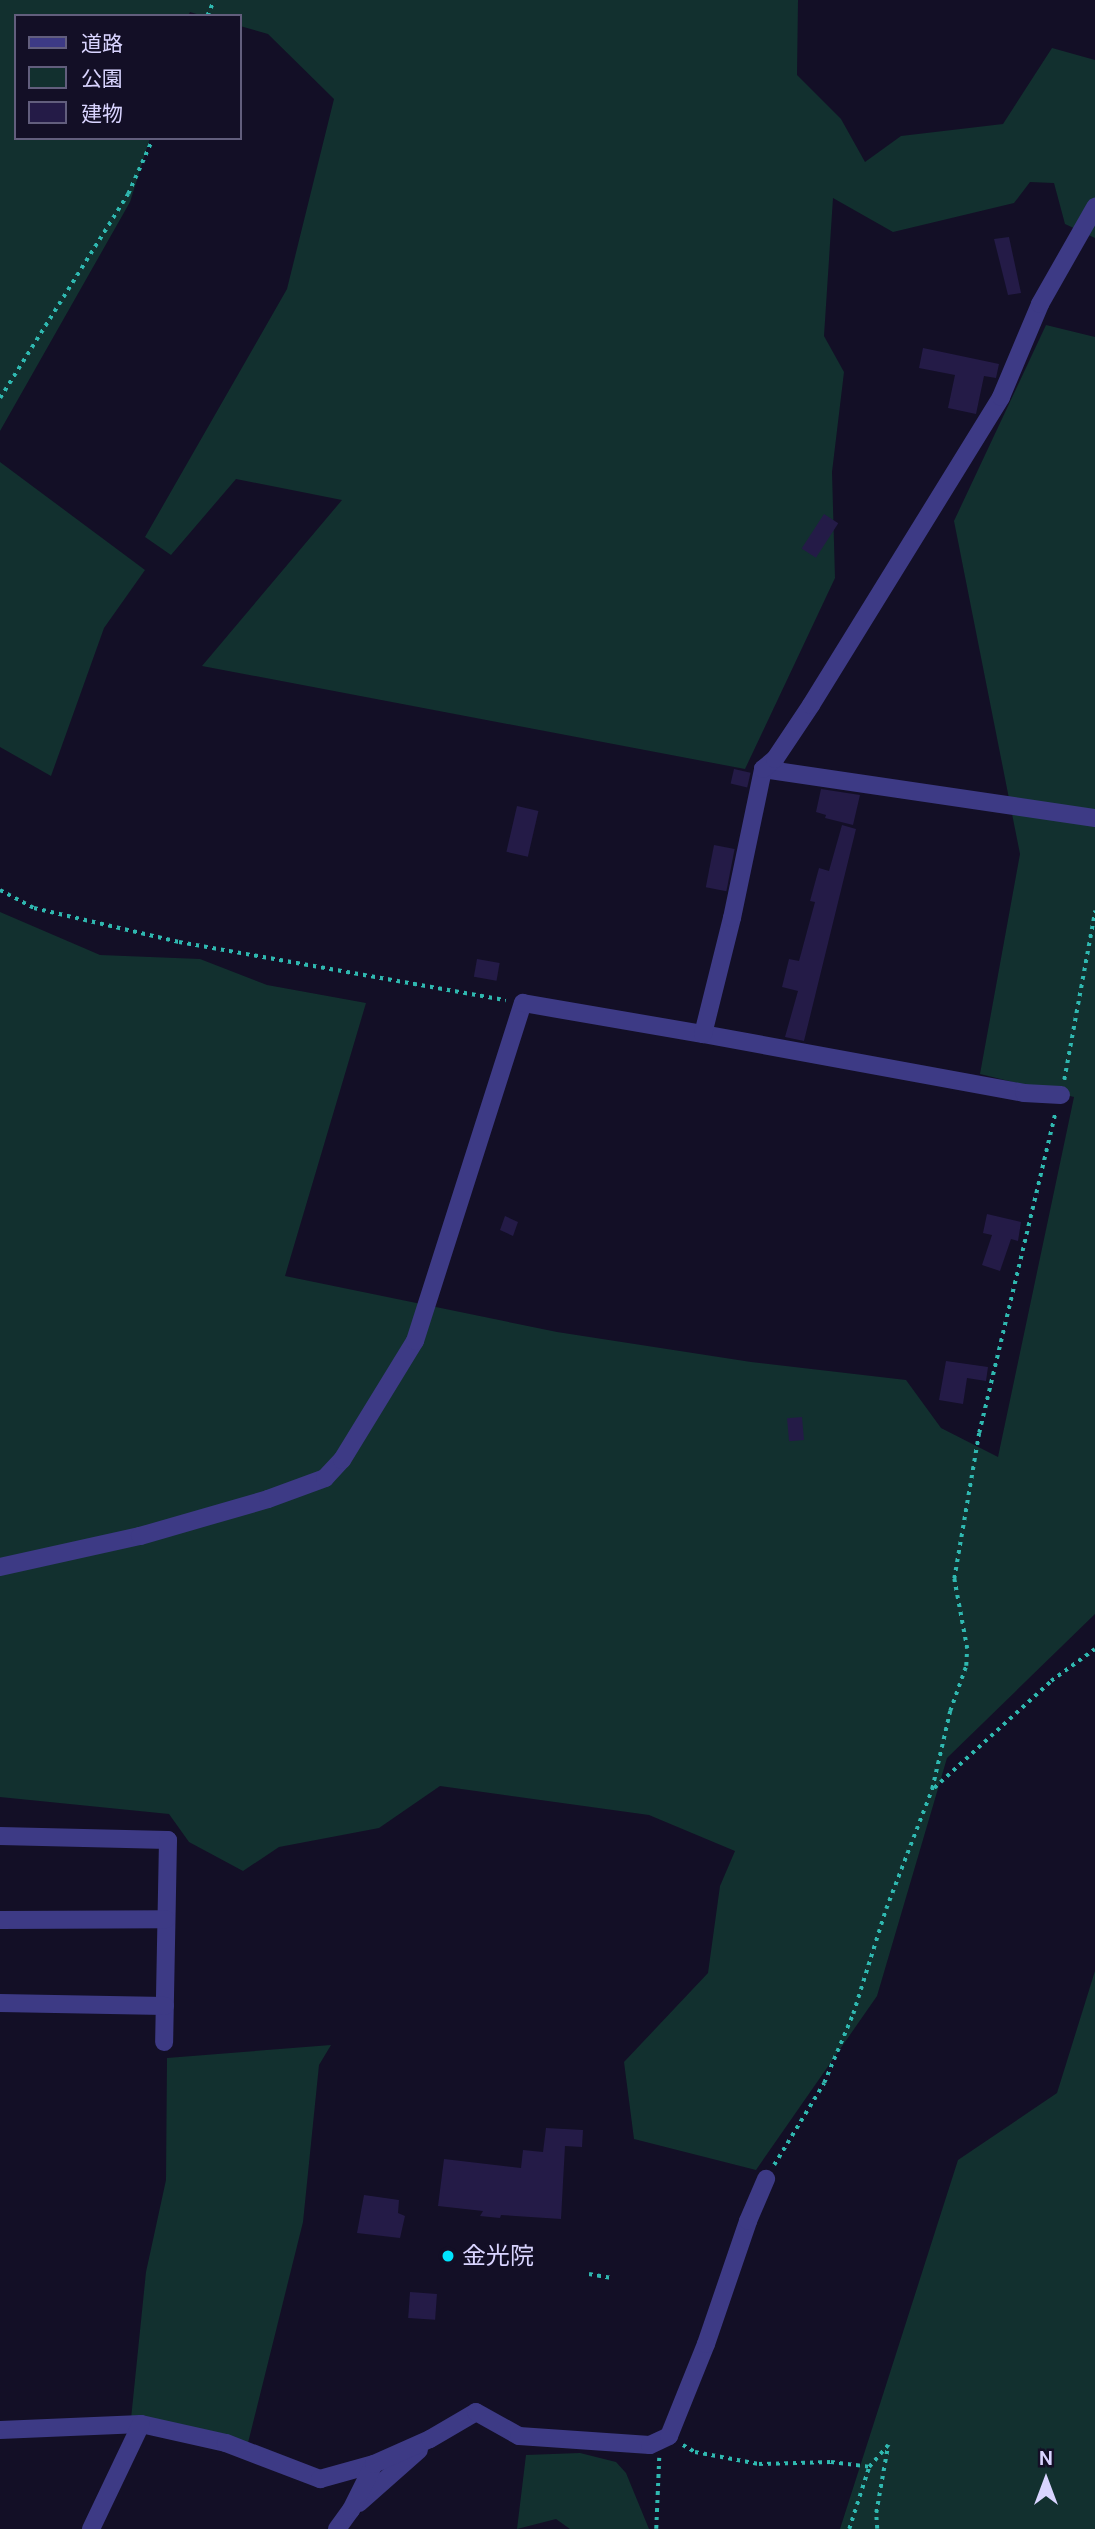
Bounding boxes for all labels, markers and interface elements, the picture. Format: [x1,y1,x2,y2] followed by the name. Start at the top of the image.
[14,14,242,140] legend
[81,30,123,58] text: 道路
[81,65,123,93] text: 公園
[81,100,123,128] text: 建物
[462,2242,534,2270] place label: 金光院
[440,2248,456,2264] marker: 金光院
[1011,2445,1081,2515] north arrow
[1039,2446,1053,2471] text: N

